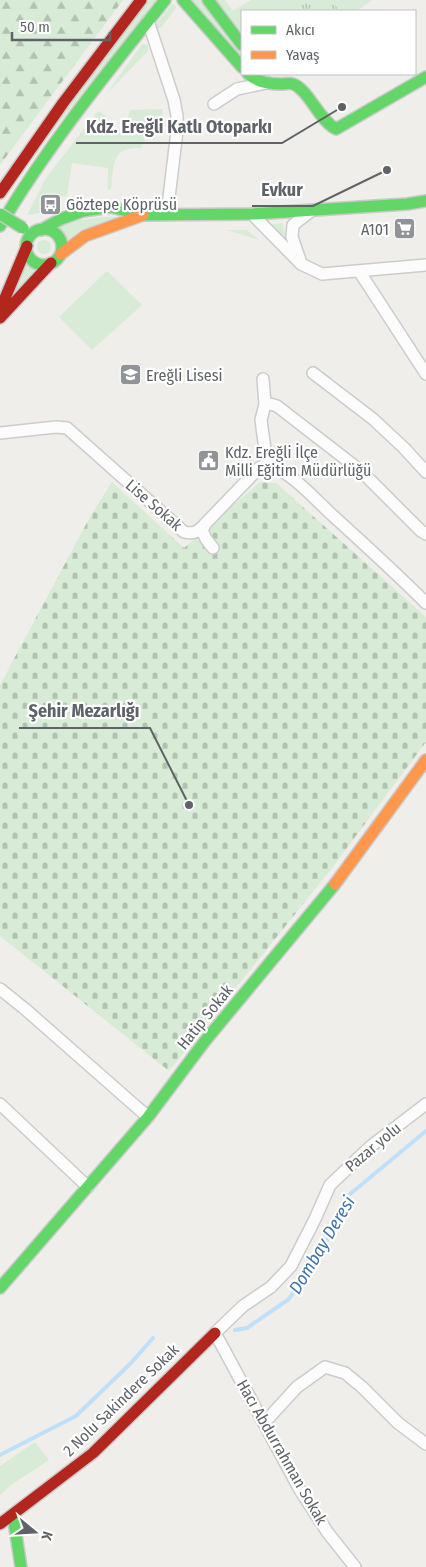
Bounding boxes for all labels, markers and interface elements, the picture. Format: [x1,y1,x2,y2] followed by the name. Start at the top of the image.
[12,10,110,42] scale bar
[241,10,416,75] legend
[20,18,50,36] text: 50 m
[286,21,315,39] text: Akıcı
[286,46,320,64] text: Yavaş
[76,110,282,143] callout: Kdz. Ereğli Katlı Otoparkı
[86,116,272,138] text: Kdz. Ereğli Katlı Otoparkı
[252,173,313,206] callout: Evkur
[261,179,303,201] text: Evkur
[38,192,62,216] bus stop icon: Göztepe Köprüsü
[66,195,177,214] place label: Göztepe Köprüsü
[393,217,417,241] supermarket icon: A101
[361,220,389,239] place label: A101
[118,363,142,387] school or university icon: Ereğli Lisesi
[146,366,223,385] place label: Ereğli Lisesi
[225,443,371,480] place label: Kdz. Ereğli İlçe Milli Eğitim Müdürlüğü
[197,449,221,473] public building icon: Kdz. Ereğli İlçe Milli Eğitim Müdürlüğü
[122,475,186,535] street label: Lise Sokak
[19,695,150,728] callout: Şehir Mezarlığı
[29,700,139,722] text: Şehir Mezarlığı
[173,980,237,1053] street label: Hatip Sokak
[341,1118,405,1176] street label: Pazar yolu
[284,1192,360,1298] water label: Dombay Deresi
[59,1340,183,1460] street label: 2 Nolu Sakindere Sokak
[233,1376,332,1528] street label: Hacı Abdurrahman Sokak
[10,1507,60,1557] north arrow
[37,1529,56,1543] text: K

